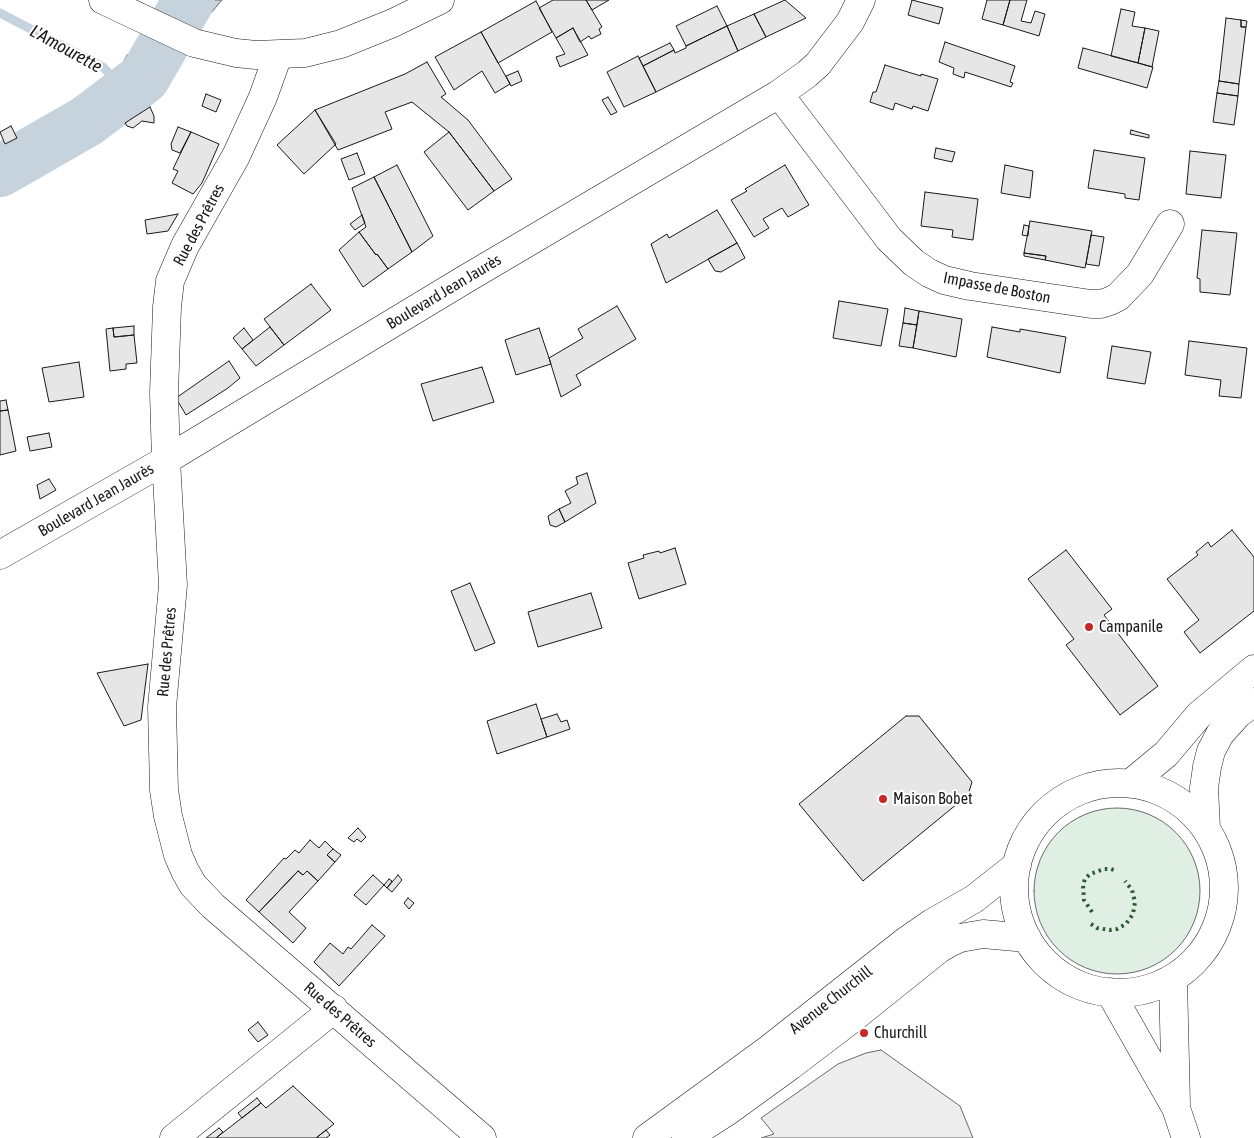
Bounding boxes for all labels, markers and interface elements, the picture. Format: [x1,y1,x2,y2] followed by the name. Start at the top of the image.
[26,20,106,78] water label: L'Amourette
[169,181,229,269] street label: Rue des Prêtres
[383,250,505,334] street label: Boulevard Jean Jaurès
[942,268,1052,308] street label: Impasse de Boston
[35,459,157,541] street label: Boulevard Jean Jaurès
[154,606,180,698] street label: Rue des Prêtres
[1099,617,1163,637] place label: Campanile
[1083,621,1095,633] marker: Campanile
[893,789,973,809] place label: Maison Bobet
[877,793,889,805] marker: Maison Bobet
[786,962,876,1038] street label: Avenue Churchill
[300,978,380,1052] street label: Rue des Prêtres
[874,1023,927,1043] place label: Churchill
[858,1027,870,1039] marker: Churchill

